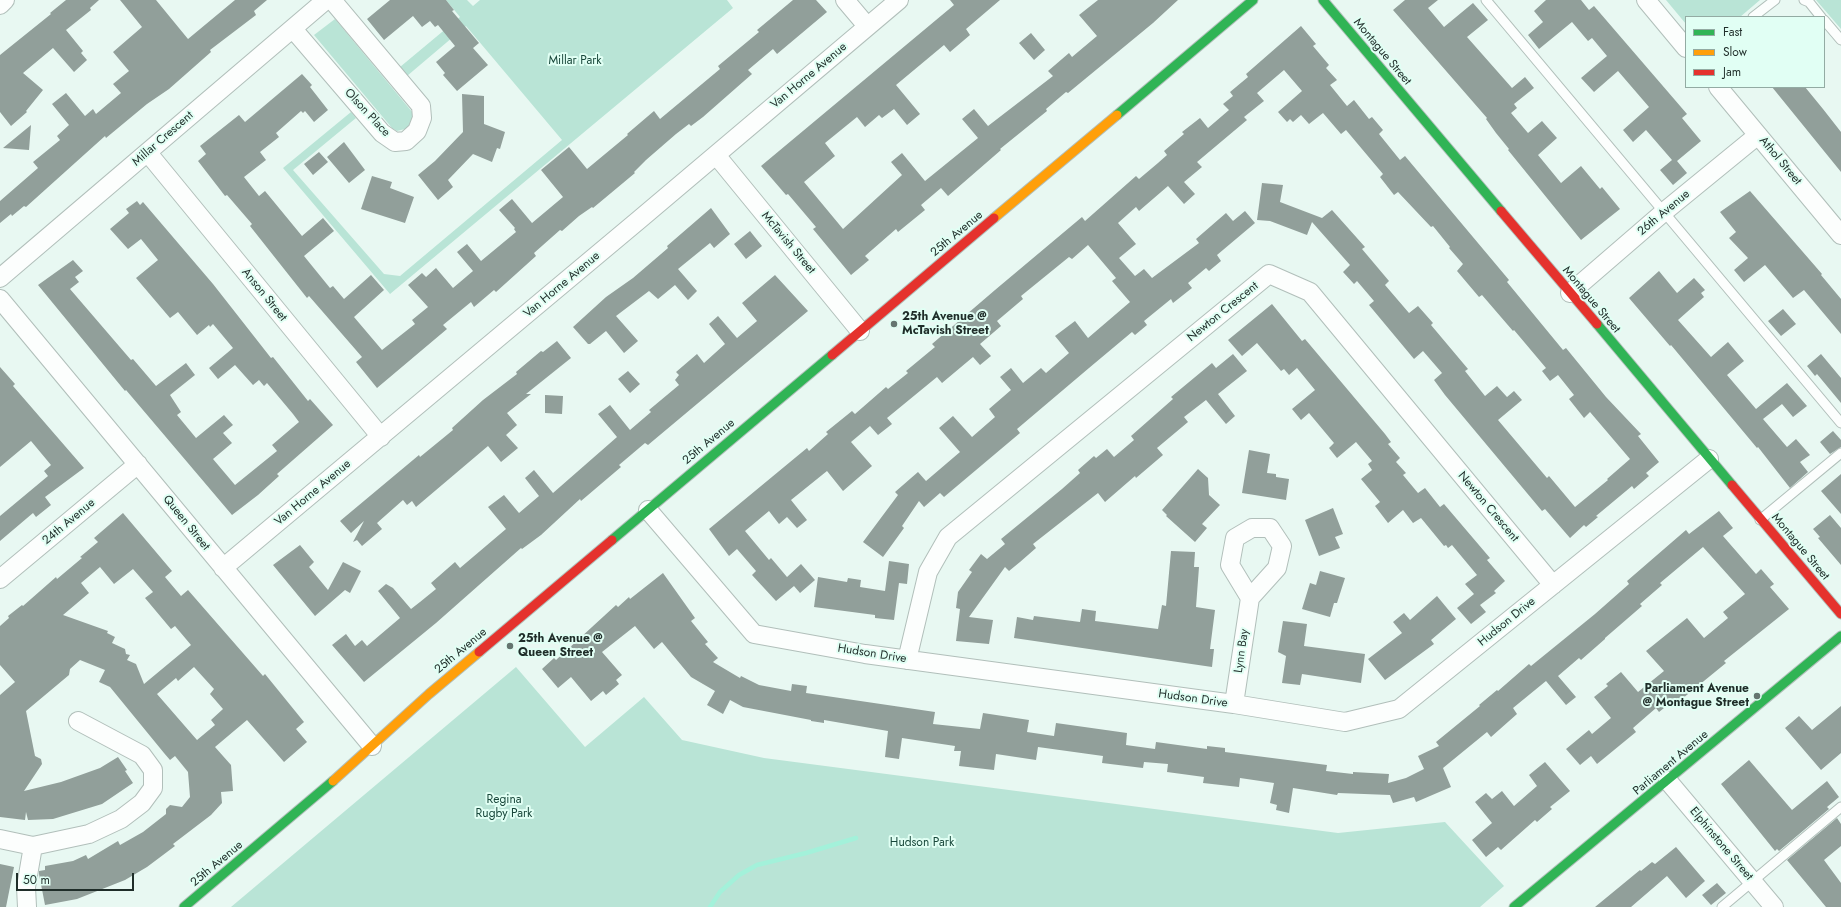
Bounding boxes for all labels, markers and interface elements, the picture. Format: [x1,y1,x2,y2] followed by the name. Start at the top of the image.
[1350,16,1414,88] street label: Montague Street
[1685,16,1825,88] legend
[1723,23,1742,41] text: Fast
[768,40,850,112] street label: Van Horne Avenue
[1723,43,1747,61] text: Slow
[548,54,602,68] park label: Millar Park
[1723,63,1741,81] text: Jam
[341,86,393,140] street label: Olson Place
[130,109,196,169] street label: Millar Crescent
[1756,134,1804,188] street label: Athol Street
[1635,187,1693,239] street label: 26th Avenue
[928,208,986,260] street label: 25th Avenue
[758,209,818,277] street label: McTavish Street
[521,249,603,321] street label: Van Horne Avenue
[1559,264,1623,336] street label: Montague Street
[238,266,290,324] street label: Anson Street
[1185,279,1261,345] street label: Newton Crescent
[902,310,989,338] place label: 25th Avenue @ McTavish Street
[889,319,899,329] marker: 25th Avenue @ McTavish Street
[680,416,738,468] street label: 25th Avenue
[272,457,354,529] street label: Van Horne Avenue
[1455,469,1521,545] street label: Newton Crescent
[159,493,213,553] street label: Queen Street
[40,496,98,548] street label: 24th Avenue
[1768,511,1832,583] street label: Montague Street
[1475,594,1539,650] street label: Hudson Drive
[432,625,490,677] street label: 25th Avenue
[1232,628,1252,674] street label: Lynn Bay
[518,632,603,660] place label: 25th Avenue @ Queen Street
[505,641,515,651] marker: 25th Avenue @ Queen Street
[836,641,908,667] street label: Hudson Drive
[1643,682,1749,710] place label: Parliament Avenue @ Montague Street
[1157,687,1229,711] street label: Hudson Drive
[1752,691,1762,701] marker: Parliament Avenue @ Montague Street
[1631,727,1711,799] street label: Parliament Avenue
[476,793,532,821] park label: Regina Rugby Park
[1686,805,1756,883] street label: Elphinstone Street
[890,836,954,850] park label: Hudson Park
[188,838,246,890] street label: 25th Avenue
[18,865,136,891] scale bar
[23,871,50,889] text: 50 m

